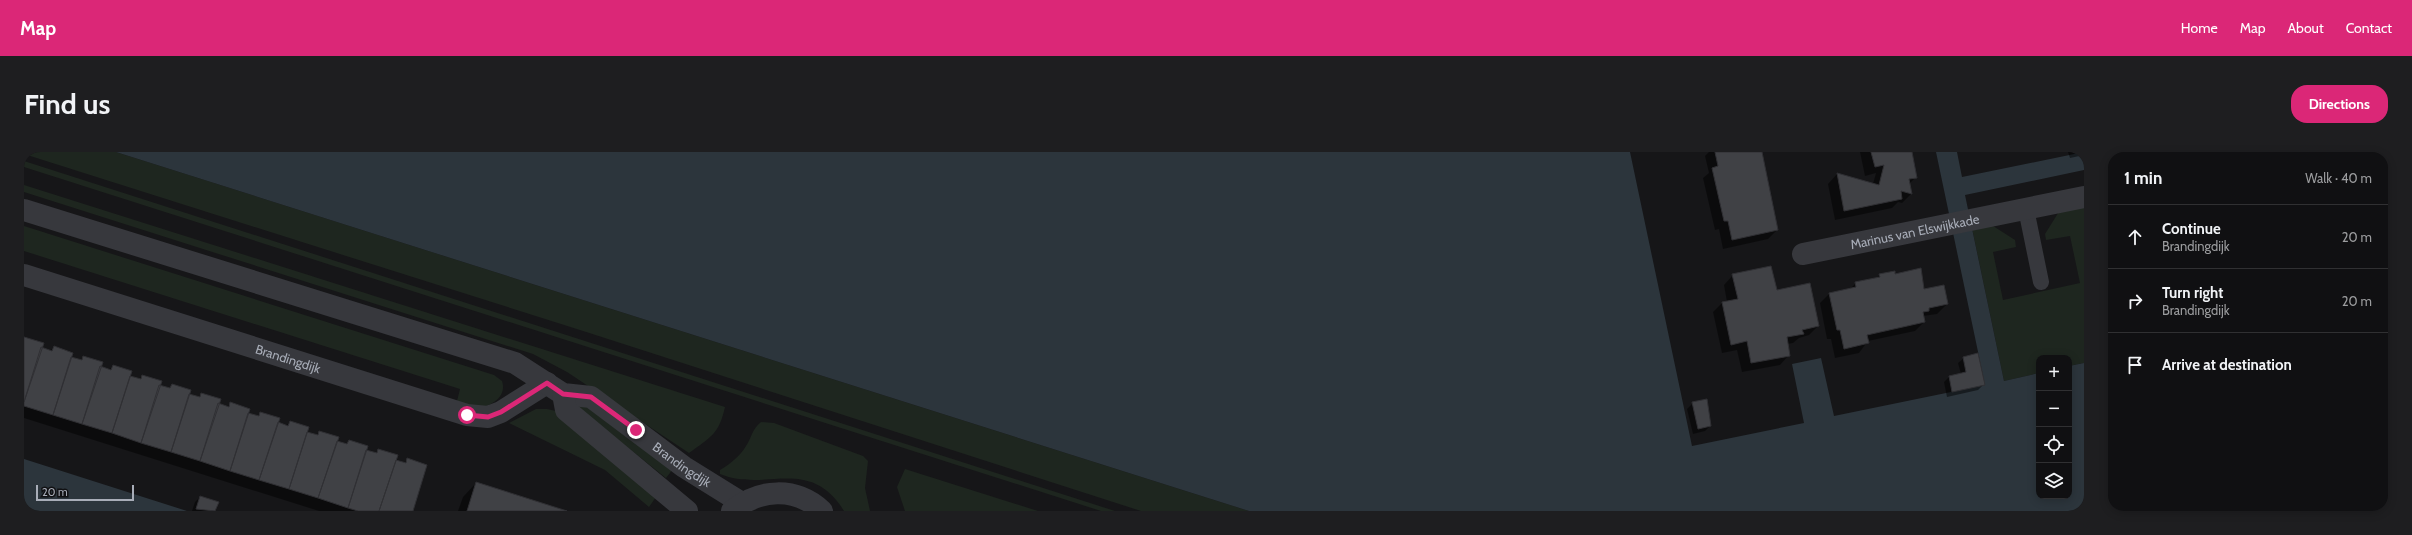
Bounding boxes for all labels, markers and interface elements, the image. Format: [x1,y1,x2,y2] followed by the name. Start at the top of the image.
[20,17,56,40] text: Map
[2181,19,2218,37] text: Home
[2240,19,2265,37] text: Map
[2287,19,2324,37] text: About
[2346,19,2392,37] text: Contact
[2291,85,2388,123] button: Directions
[24,87,110,121] text: Find us
[2124,168,2162,188] text: 1 min
[2305,170,2372,186] text: Walk · 40 m
[1849,210,1981,252] street label: Marinus van Elswijkkade
[2162,220,2221,238] text: Continue
[2124,226,2146,248] icon: ahead
[2342,229,2372,245] text: 20 m
[2162,238,2229,254] text: Brandingdijk
[2162,284,2223,302] text: Turn right
[2124,290,2146,312] icon: right
[2342,293,2372,309] text: 20 m
[2162,302,2229,318] text: Brandingdijk
[253,341,323,376] street label: Brandingdijk
[2124,354,2146,376] icon: arrive
[2036,355,2072,499] map controls
[2036,355,2072,391] button: +
[2162,356,2292,374] text: Arrive at destination
[2036,391,2072,427] button: −
[458,406,476,424] route start
[627,421,645,439] route end
[2036,427,2072,463] button: locate
[650,438,715,490] street label: Brandingdijk
[2036,463,2072,499] button: layers
[36,483,134,502] scale bar
[42,485,68,499] text: 20 m

